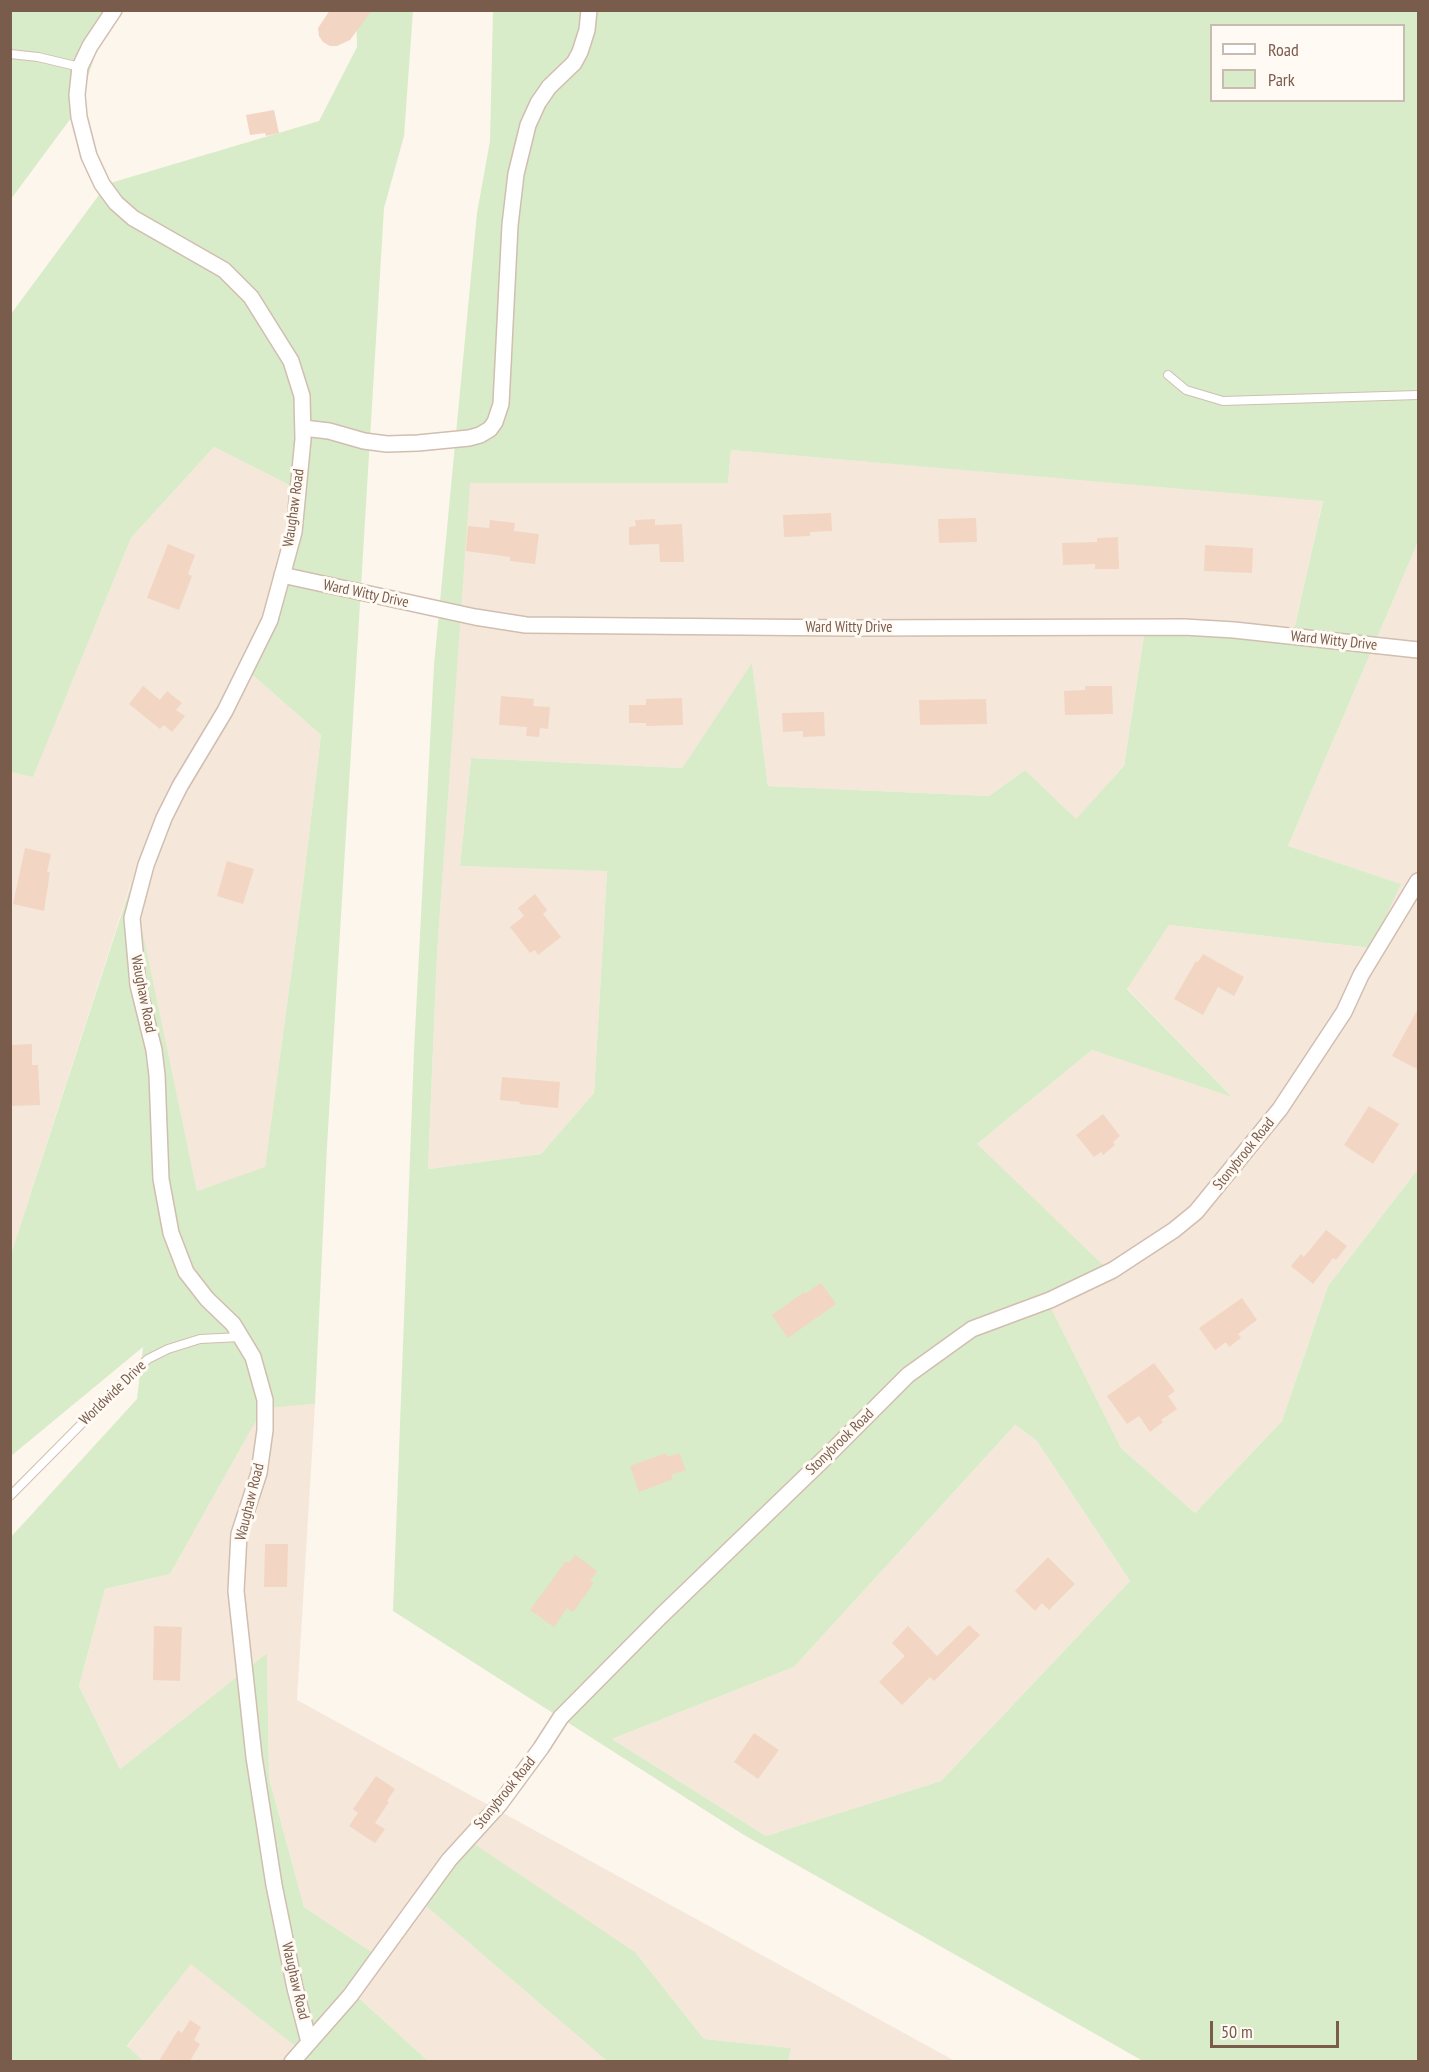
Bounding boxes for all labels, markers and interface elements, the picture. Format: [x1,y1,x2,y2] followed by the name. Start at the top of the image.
[1210,24,1405,102] legend
[1268,38,1299,61] text: Road
[1268,68,1295,91] text: Park
[280,468,308,548] street label: Waughaw Road
[322,576,410,612] street label: Ward Witty Drive
[806,619,892,637] street label: Ward Witty Drive
[1290,628,1378,654] street label: Ward Witty Drive
[127,954,159,1034] street label: Waughaw Road
[1210,1114,1278,1194] street label: Stonybrook Road
[76,1357,150,1429] street label: Worldwide Drive
[802,1405,878,1479] street label: Stonybrook Road
[232,1462,268,1542] street label: Waughaw Road
[471,1753,539,1833] street label: Stonybrook Road
[277,1941,313,2021] street label: Waughaw Road
[1213,2009,1342,2047] scale bar
[1221,2020,1253,2043] text: 50 m

